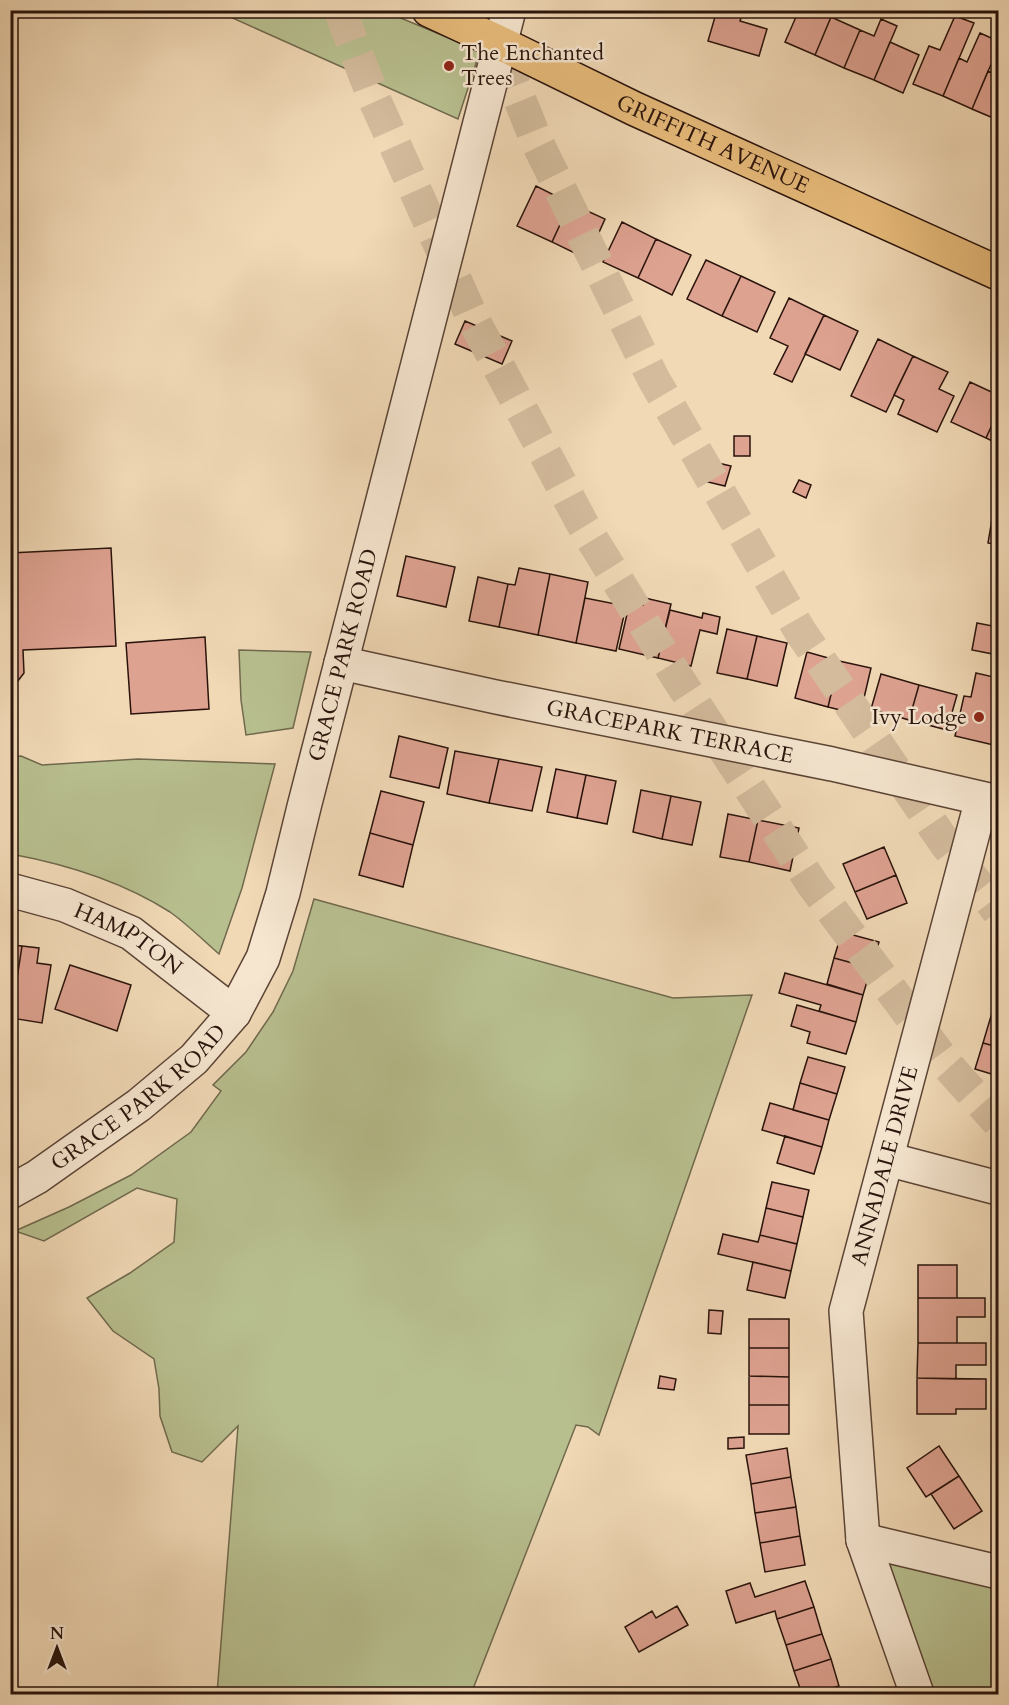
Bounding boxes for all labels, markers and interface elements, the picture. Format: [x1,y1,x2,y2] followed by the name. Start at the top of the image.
[461,38,604,93] place label: The Enchanted Trees
[442,59,456,73] marker: The Enchanted Trees
[611,87,814,201] street label: GRIFFITH AVENUE
[301,545,385,765] street label: GRACE PARK ROAD
[544,692,796,771] street label: GRACEPARK TERRACE
[872,702,967,732] place label: Ivy Lodge
[972,710,986,724] marker: Ivy Lodge
[69,896,189,982] street label: HAMPTON
[45,1018,233,1178] street label: GRACE PARK ROAD
[844,1063,925,1269] street label: ANNADALE DRIVE
[27,1618,87,1678] north arrow
[50,1623,64,1645] text: N

